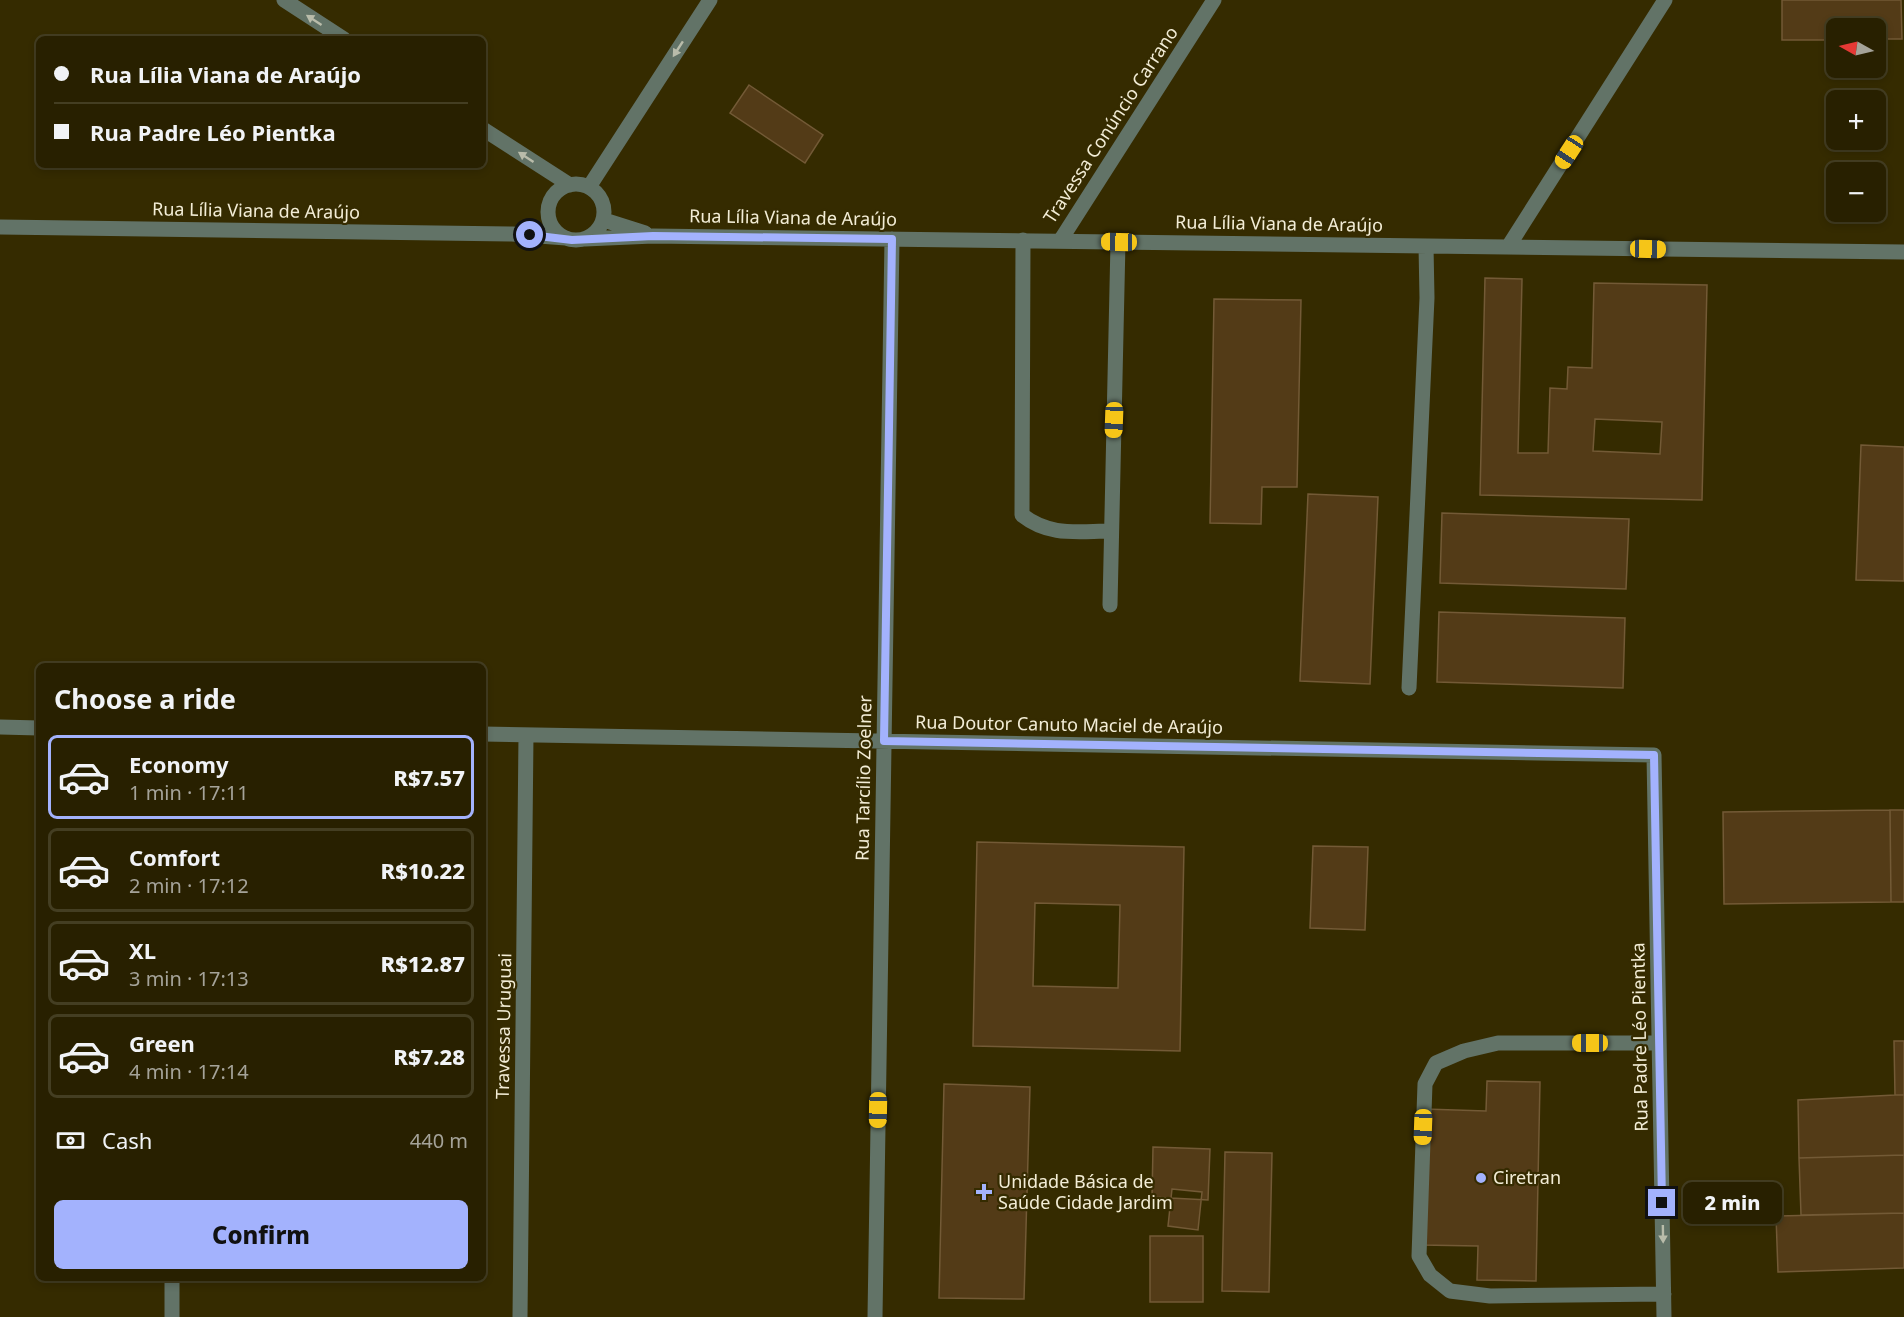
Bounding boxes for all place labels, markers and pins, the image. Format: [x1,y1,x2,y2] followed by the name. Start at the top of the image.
[1493,1165,1561,1189] place label: Ciretran
[998,1169,1173,1214] place label: Unidade Básica de Saúde Cidade Jardim
[1474,1171,1488,1185] marker: Ciretran
[975,1183,993,1201] marker: Unidade Básica de Saúde Cidade Jardim

